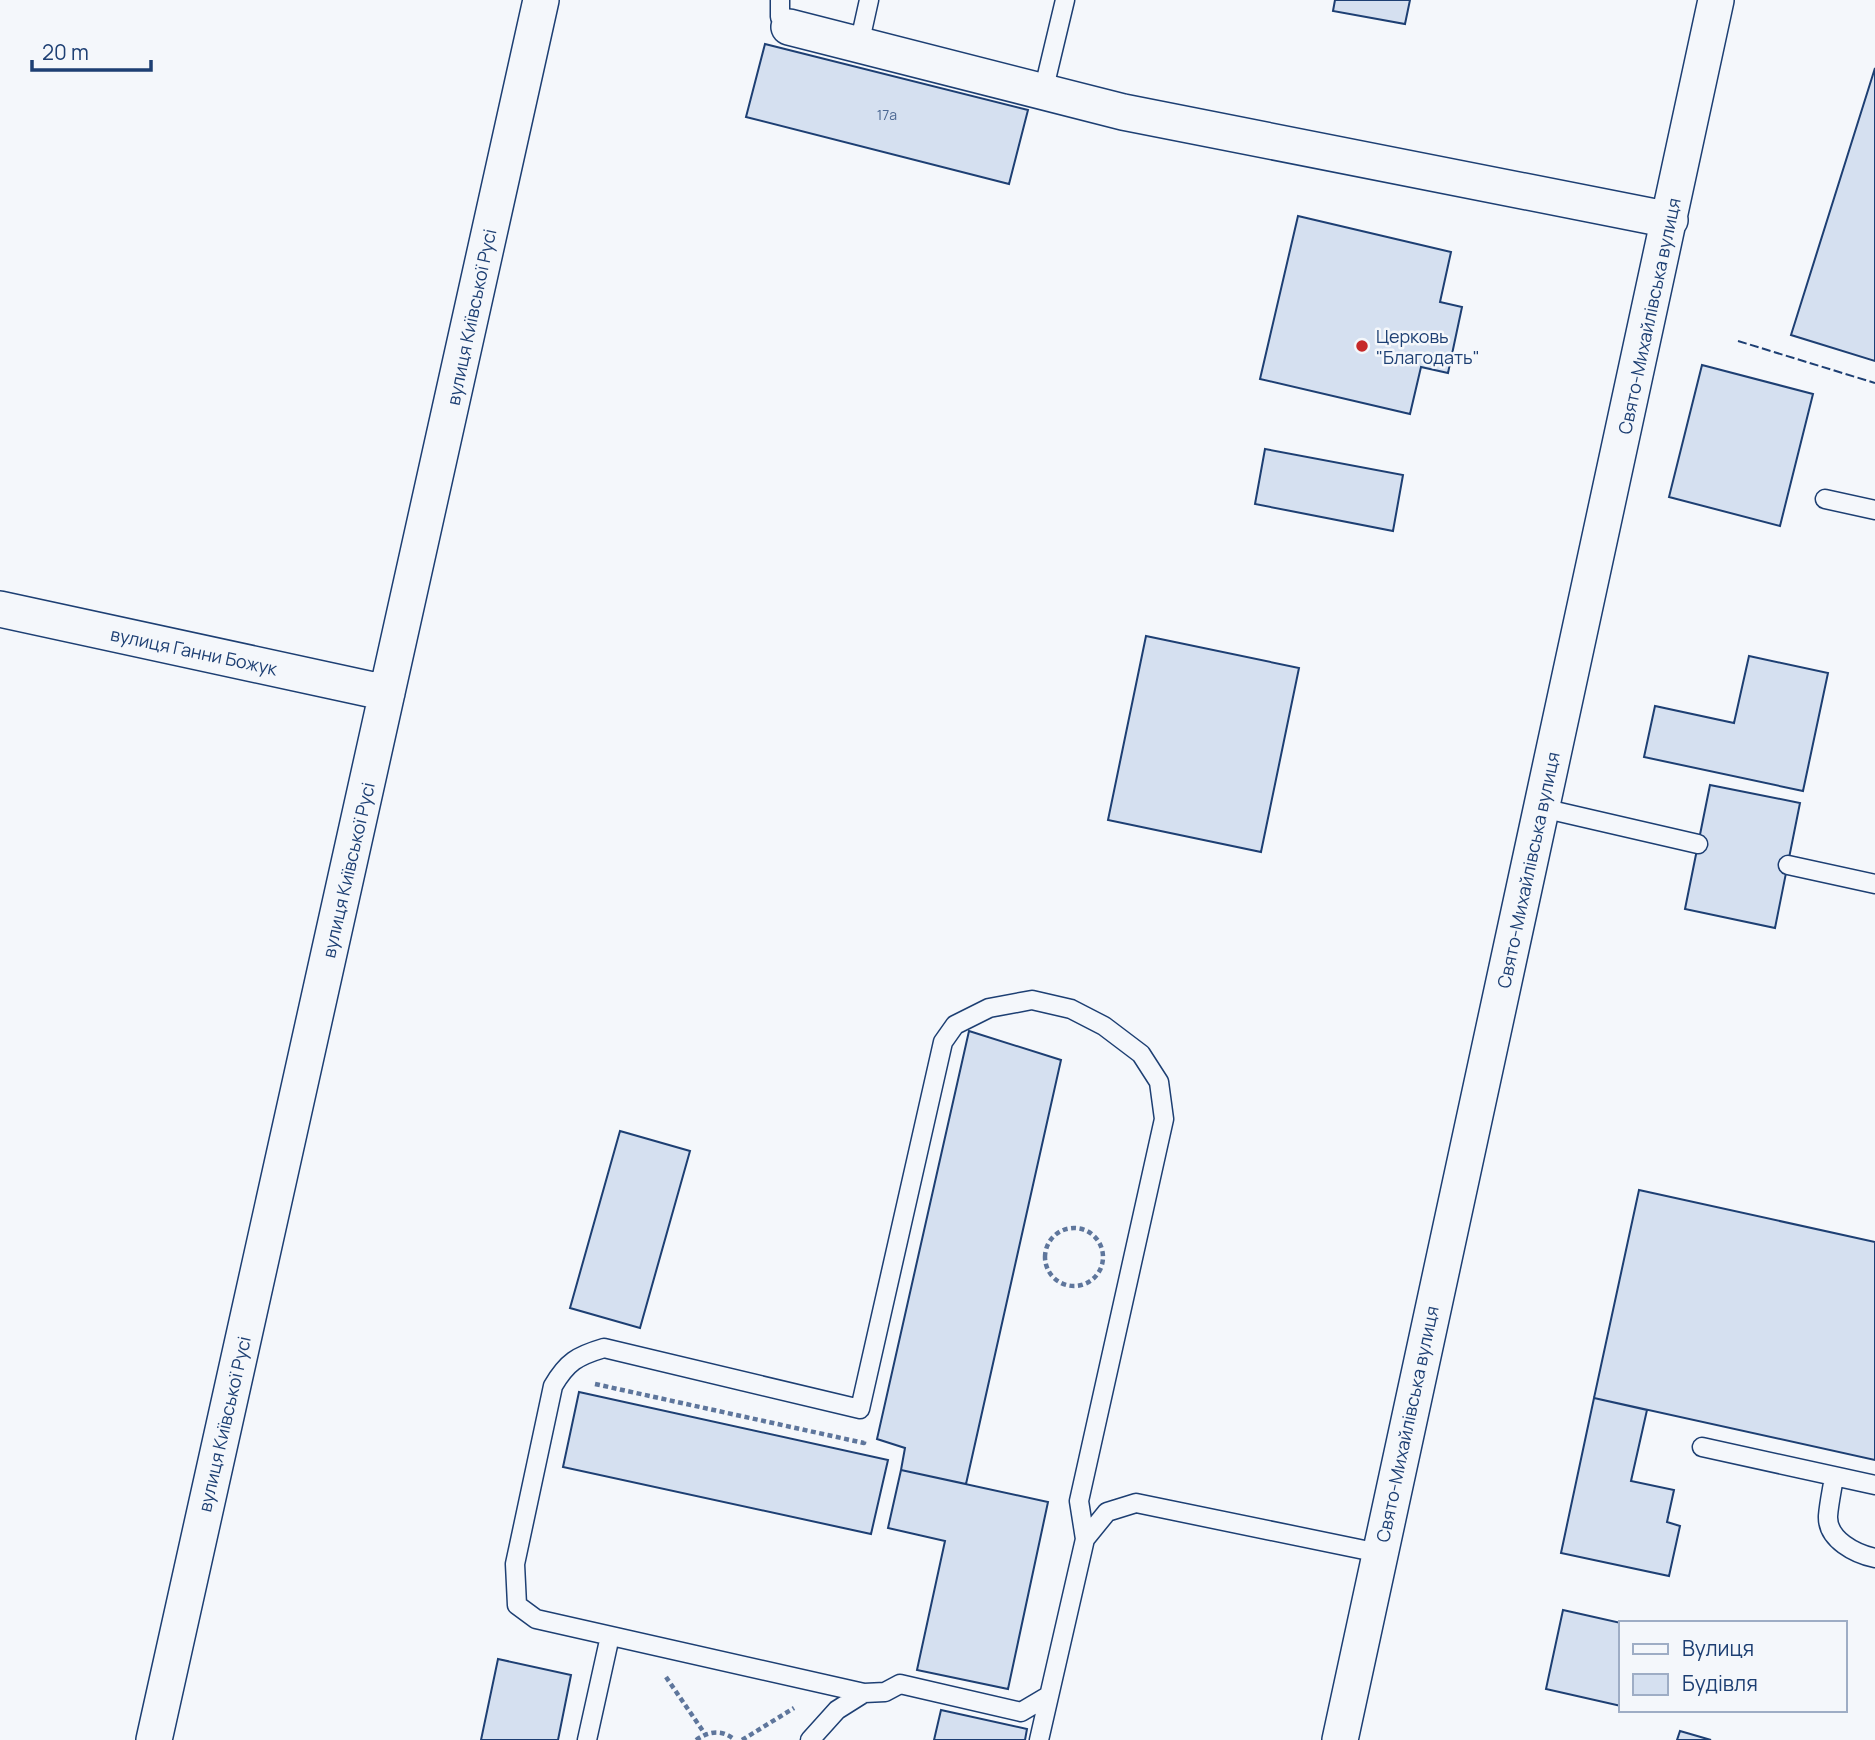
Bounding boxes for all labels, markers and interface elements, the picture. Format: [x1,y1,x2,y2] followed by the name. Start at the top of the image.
[32,28,150,72] scale bar
[42,38,89,66] text: 20 m
[877,105,897,124] house number: 17а
[1612,196,1686,436] street label: Свято-Михайлівська вулиця
[441,227,501,407] street label: вулиця Київської Русі
[1376,324,1480,369] place label: Церковь "Благодать"
[1354,338,1370,354] marker: Церковь "Благодать"
[108,622,281,681] street label: вулиця Ганни Божук
[1491,750,1565,990] street label: Свято-Михайлівська вулиця
[316,780,380,960] street label: вулиця Київської Русі
[1370,1304,1444,1544] street label: Свято-Михайлівська вулиця
[192,1334,256,1514] street label: вулиця Київської Русі
[1619,1621,1847,1712] legend
[1682,1634,1754,1662] text: Вулиця
[1682,1669,1758,1697] text: Будівля

